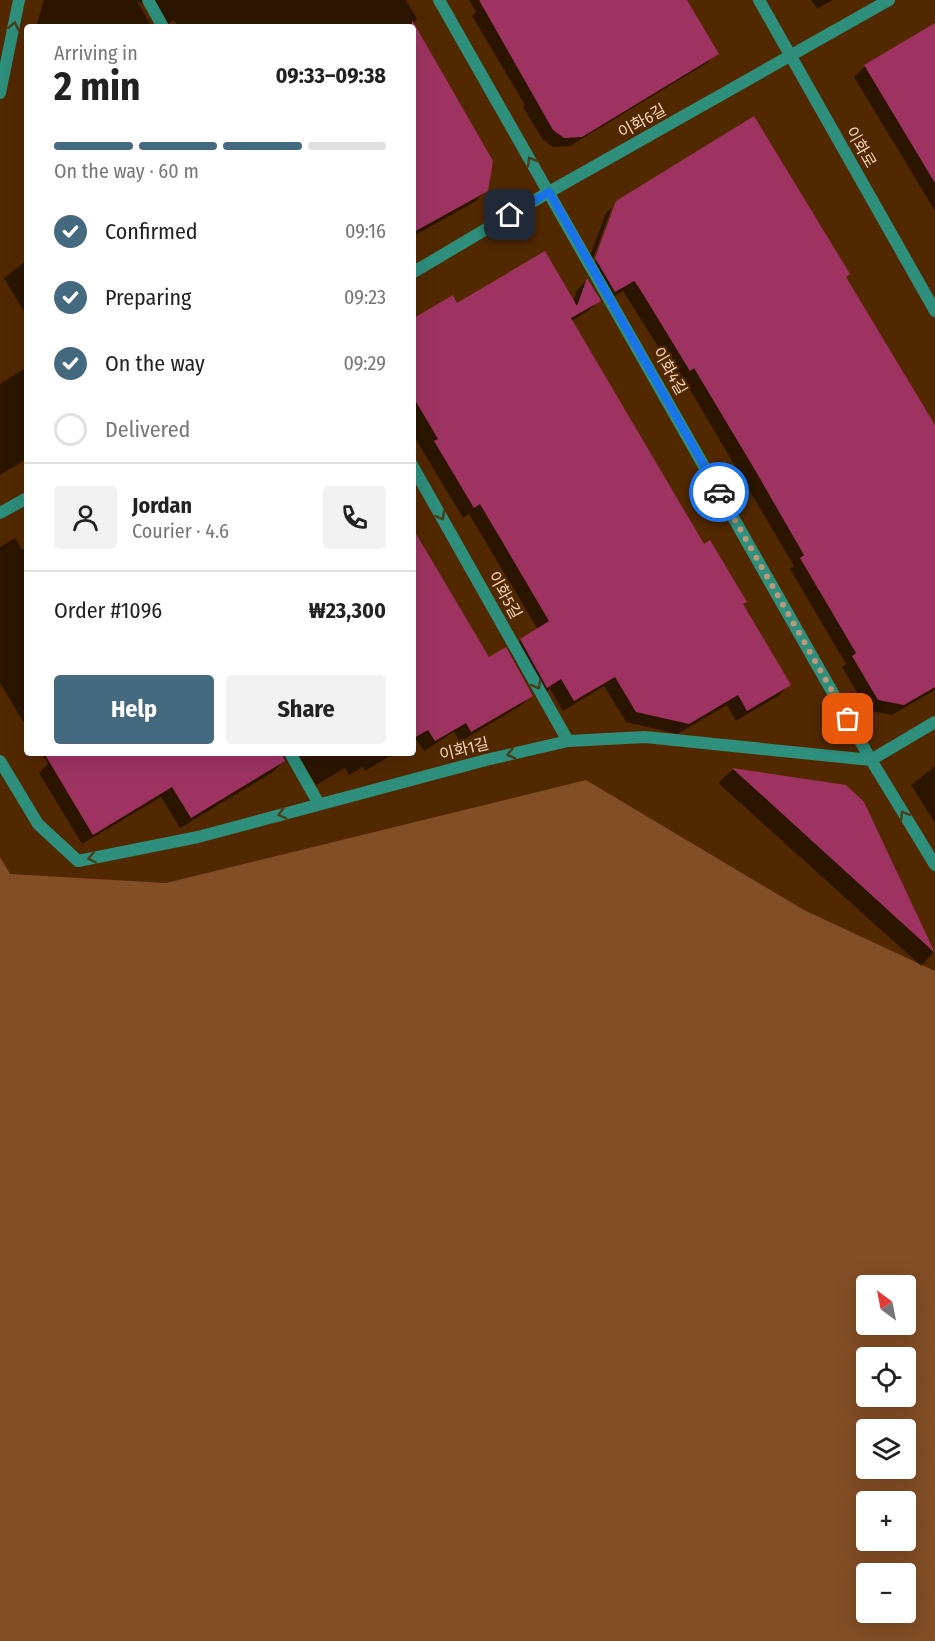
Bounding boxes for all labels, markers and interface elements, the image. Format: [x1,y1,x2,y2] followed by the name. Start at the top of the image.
[7,21,20,31] one-way arrow
[54,41,138,65] text: Arriving in
[276,62,386,89] text: 09:33–09:38
[54,64,140,110] text: 2 min
[615,100,669,142] street label: 이화6길
[842,123,880,171] street label: 이화로
[527,156,538,167] one-way arrow
[54,159,199,183] text: On the way · 60 m
[484,189,535,240] pin
[493,198,526,231] icon: home
[54,215,87,248] icon: check
[105,218,198,245] text: Confirmed
[345,219,386,243] text: 09:16
[54,281,87,314] icon: check
[105,284,191,311] text: Preparing
[344,285,386,309] text: 09:23
[649,344,691,398] street label: 이화4길
[54,347,87,380] icon: check
[105,350,205,377] text: On the way
[343,351,386,375] text: 09:29
[105,416,190,443] text: Delivered
[689,462,749,522] courier
[703,476,736,509] icon: car
[54,486,117,549] button: person
[323,486,386,549] button: phone
[132,492,192,519] text: Jordan
[434,509,445,520] one-way arrow
[132,519,229,543] text: Courier · 4.6
[484,568,526,622] street label: 이화5길
[54,597,162,624] text: Order #1096
[309,597,386,624] text: ₩23,300
[54,675,214,744] button: Help
[226,675,386,744] button: Share
[530,679,541,690] one-way arrow
[822,693,873,744] pin
[831,702,864,735] icon: bag
[437,734,491,764] street label: 이화1길
[506,747,516,760] one-way arrow
[277,807,288,819] one-way arrow
[900,811,912,821] one-way arrow
[87,851,97,864] one-way arrow
[856,1275,916,1335] north arrow
[856,1275,916,1623] map controls
[856,1347,916,1407] button: locate
[856,1419,916,1479] button: layers
[856,1491,916,1551] button: +
[856,1563,916,1623] button: −

